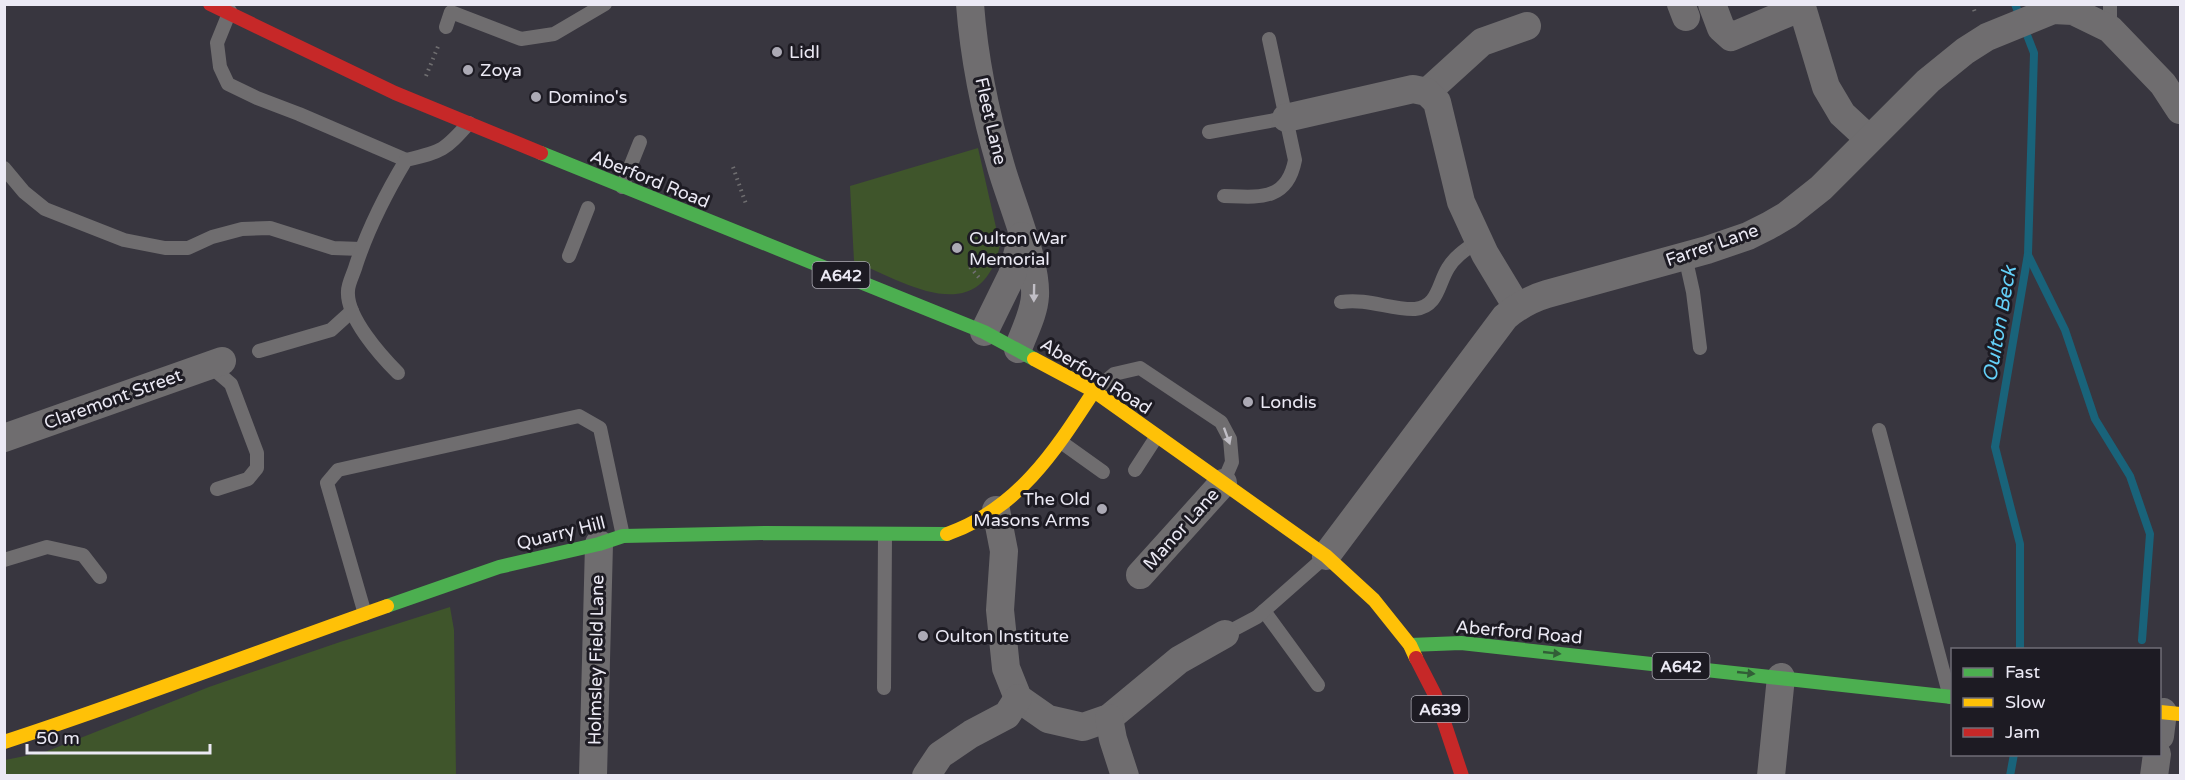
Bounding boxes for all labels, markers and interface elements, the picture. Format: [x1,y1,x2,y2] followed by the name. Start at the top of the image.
[789,41,820,63] place label: Lidl
[770,45,784,59] marker: Lidl
[480,59,522,81] place label: Zoya
[461,63,475,77] marker: Zoya
[970,75,1012,167] street label: Fleet Lane
[548,86,627,108] place label: Domino's
[529,90,543,104] marker: Domino's
[587,145,713,213] street label: Aberford Road
[1663,219,1761,271] street label: Farrer Lane
[969,227,1067,270] place label: Oulton War Memorial
[950,241,964,255] marker: Oulton War Memorial
[812,262,870,288] road number: A642
[1978,262,2022,384] water label: Oulton Beck
[1029,283,1038,302] one-way arrow
[1036,333,1156,419] street label: Aberford Road
[41,364,185,434] street label: Claremont Street
[1260,391,1317,413] place label: Londis
[1241,395,1255,409] marker: Londis
[1222,427,1232,445] one-way arrow
[1138,484,1224,574] street label: Manor Lane
[973,488,1090,531] place label: The Old Masons Arms
[1095,502,1109,516] marker: The Old Masons Arms
[514,511,608,555] street label: Quarry Hill
[584,575,608,745] street label: Holmsley Field Lane
[1455,616,1583,648] street label: Aberford Road
[935,625,1069,647] place label: Oulton Institute
[916,629,930,643] marker: Oulton Institute
[1542,648,1561,658] one-way arrow
[1951,648,2161,756] legend
[1652,653,1710,679] road number: A642
[2005,661,2040,683] text: Fast
[1736,668,1755,678] one-way arrow
[2005,691,2046,713] text: Slow
[1412,696,1468,722] road number: A639
[27,717,210,755] scale bar
[2005,721,2040,743] text: Jam
[36,727,80,749] text: 50 m

